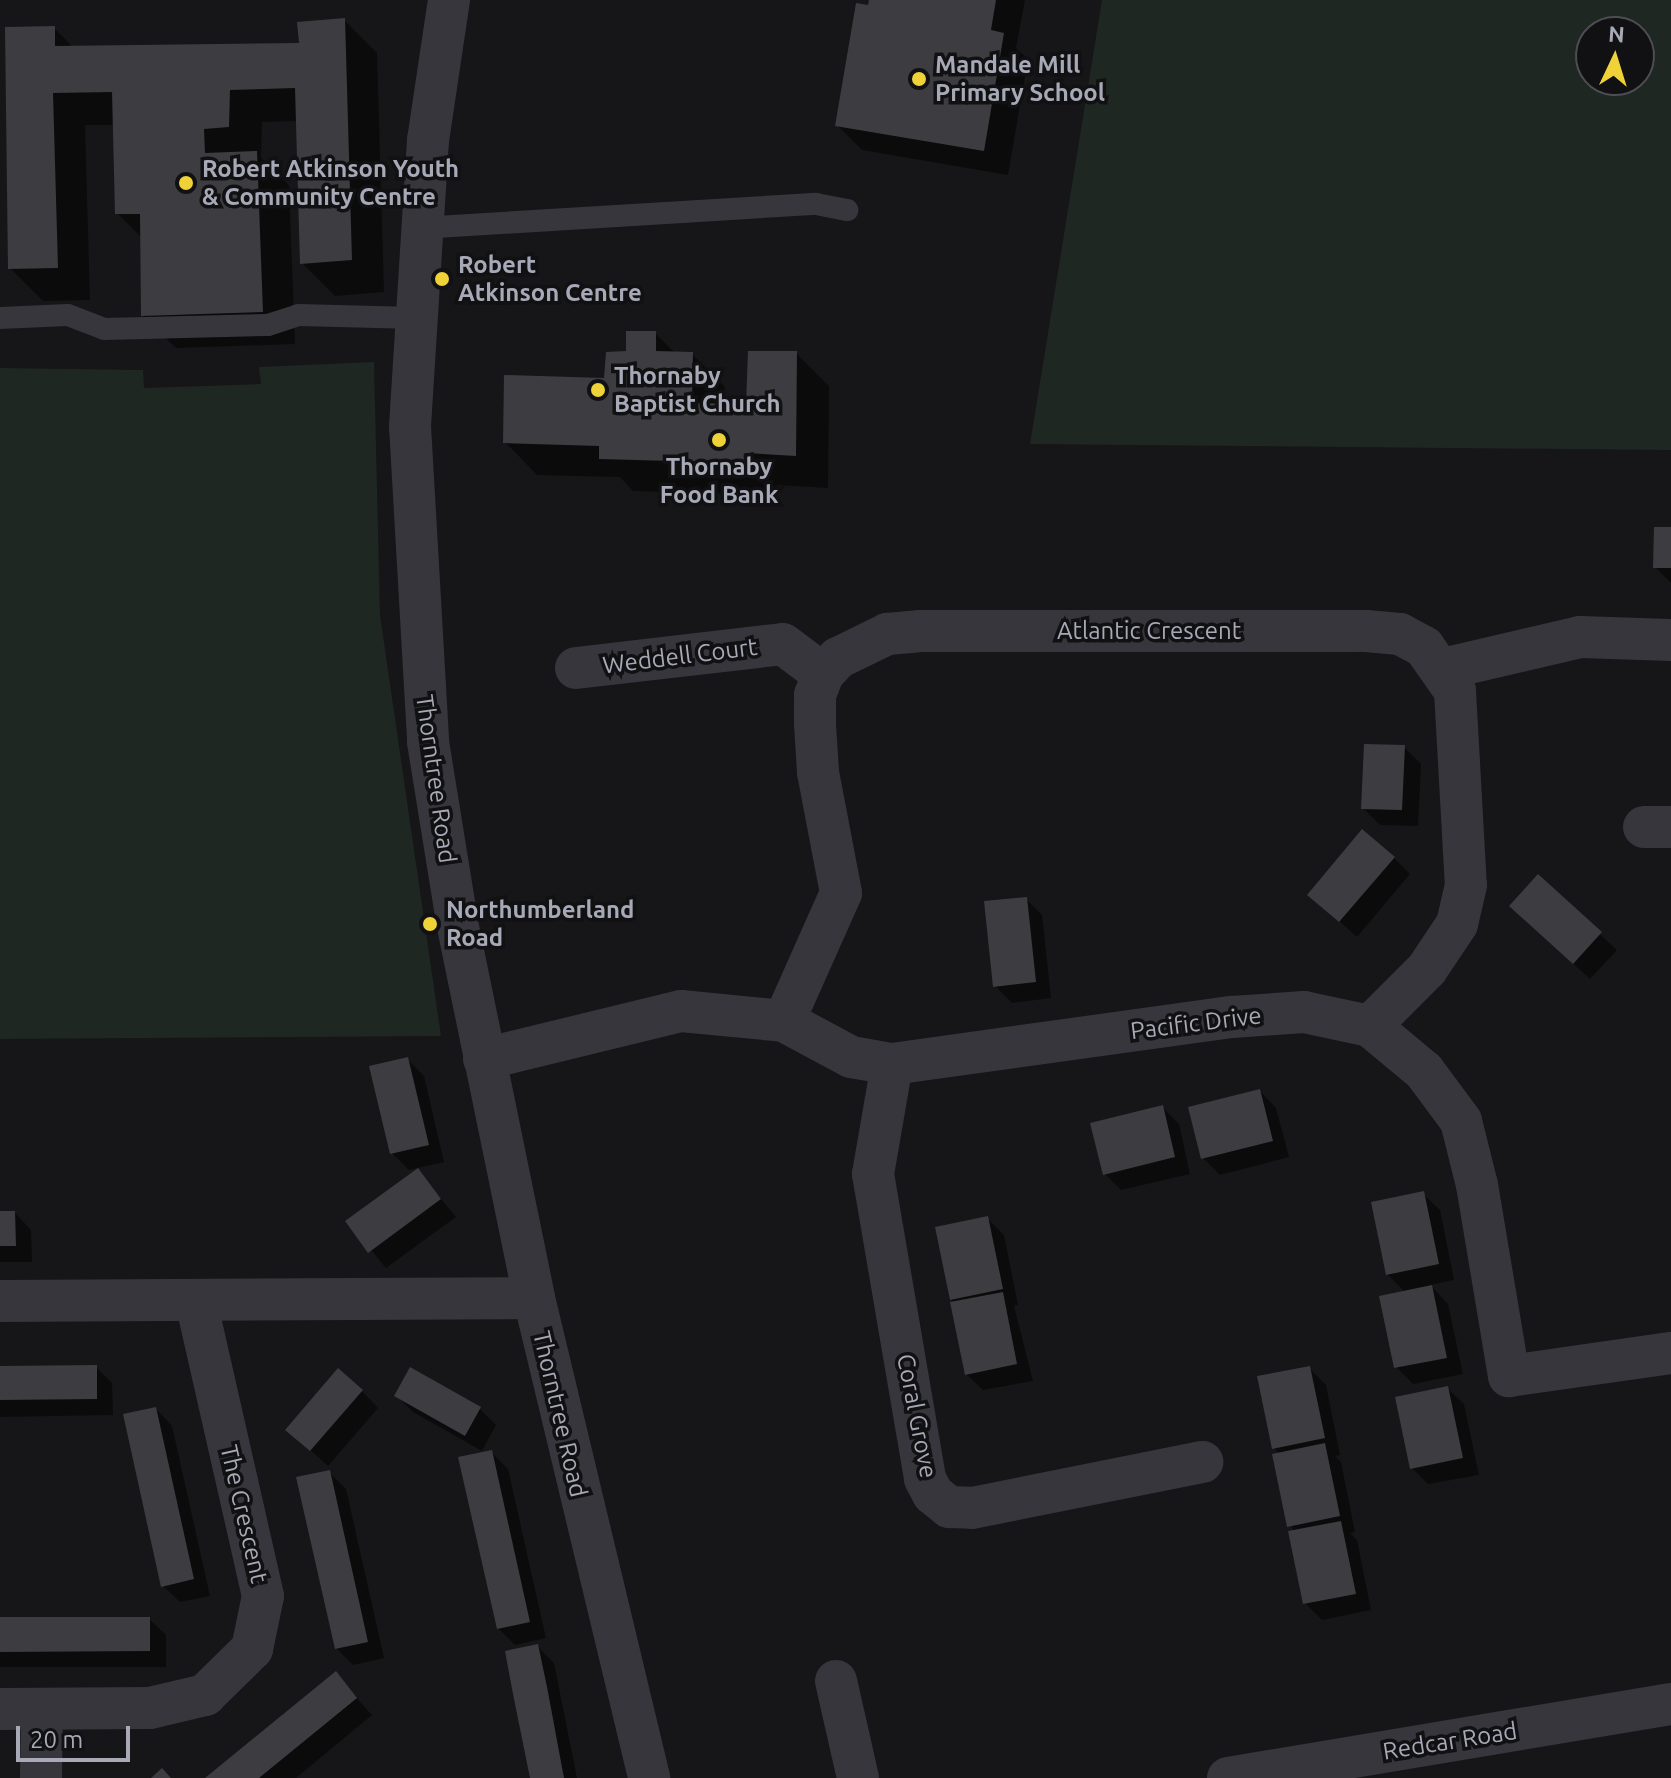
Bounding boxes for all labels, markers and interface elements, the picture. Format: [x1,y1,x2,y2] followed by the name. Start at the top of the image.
[1575,16,1655,96] north arrow
[1607,21,1626,47] text: N
[935,51,1105,107] place label: Mandale Mill Primary School
[910,70,928,88] marker: Mandale Mill Primary School
[202,155,459,211] place label: Robert Atkinson Youth & Community Centre
[177,174,195,192] marker: Robert Atkinson Youth & Community Centre
[458,251,642,307] place label: Robert Atkinson Centre
[433,270,451,288] marker: Robert Atkinson Centre
[614,362,781,418] place label: Thornaby Baptist Church
[589,381,607,399] marker: Thornaby Baptist Church
[710,431,728,449] marker: Thornaby Food Bank
[660,453,778,509] place label: Thornaby Food Bank
[1057,617,1241,645] street label: Atlantic Crescent
[601,632,759,680] street label: Weddell Court
[410,693,462,865] street label: Thorntree Road
[446,896,634,952] place label: Northumberland Road
[421,915,439,933] marker: Northumberland Road
[1129,1001,1263,1045] street label: Pacific Drive
[527,1328,593,1500] street label: Thorntree Road
[891,1352,943,1480] street label: Coral Grove
[214,1442,274,1586] street label: The Crescent
[20,1710,134,1760] scale bar
[1381,1716,1519,1766] street label: Redcar Road
[30,1726,83,1753] text: 20 m

